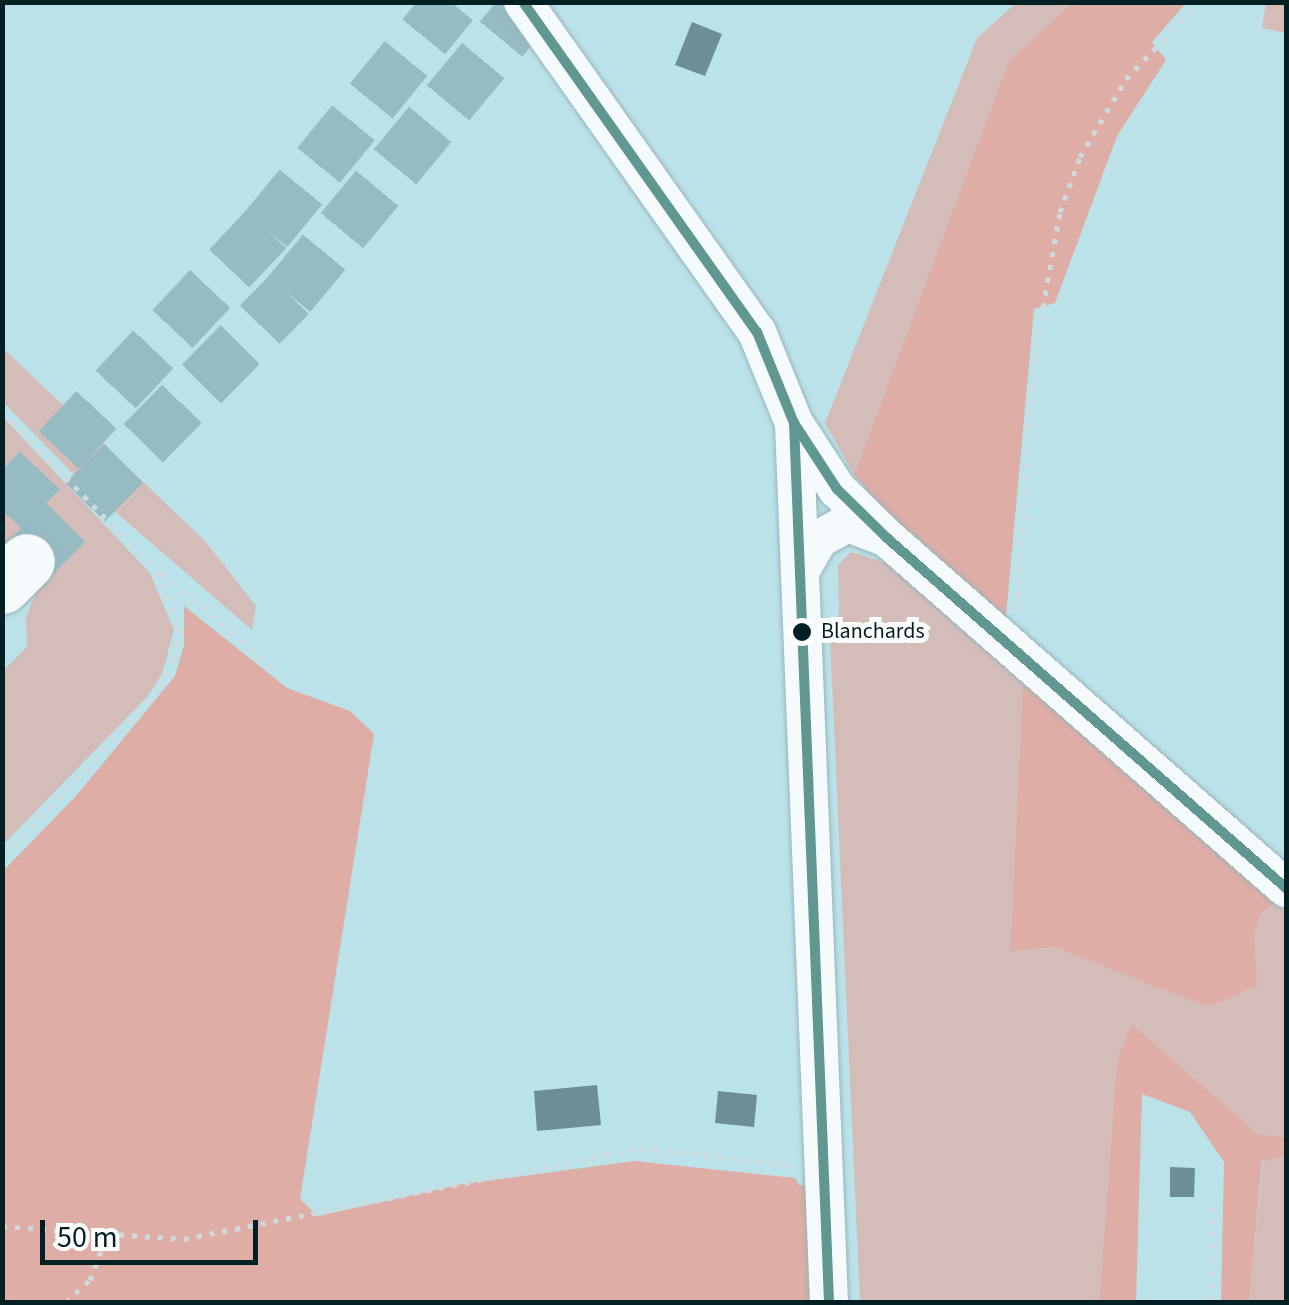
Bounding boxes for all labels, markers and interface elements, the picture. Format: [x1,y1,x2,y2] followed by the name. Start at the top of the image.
[821,619,925,645] place label: Blanchards
[792,622,812,642] marker: Blanchards
[45,1200,262,1262] scale bar
[57,1216,118,1259] text: 50 m

